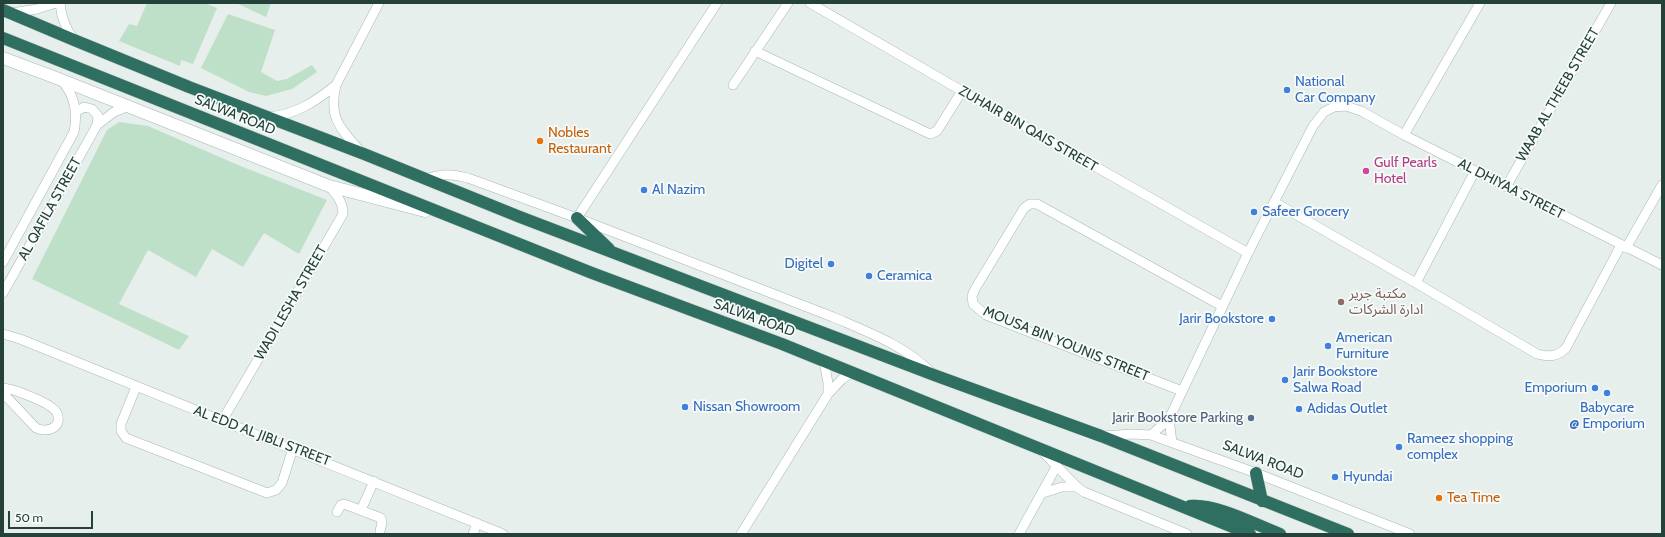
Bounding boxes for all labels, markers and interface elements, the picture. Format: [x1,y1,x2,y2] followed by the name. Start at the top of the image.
[1513,25,1603,165] street label: WAAB AL THEEB STREET
[1295,74,1376,106] place label: National Car Company
[956,82,1100,176] street label: ZUHAIR BIN QAIS STREET
[1282,85,1292,95] marker: National Car Company
[192,91,278,139] street label: SALWA ROAD
[548,125,611,158] place label: Nobles Restaurant
[535,136,545,146] marker: Nobles Restaurant
[15,155,85,263] street label: AL QAFILA STREET
[1374,155,1437,188] place label: Gulf Pearls Hotel
[1455,155,1567,223] street label: AL DHIYAA STREET
[1361,166,1371,176] marker: Gulf Pearls Hotel
[652,182,705,198] place label: Al Nazim
[639,185,649,195] marker: Al Nazim
[1262,204,1349,220] place label: Safeer Grocery
[1249,207,1259,217] marker: Safeer Grocery
[251,243,331,363] street label: WADI LESHA STREET
[785,256,823,272] place label: Digitel
[826,259,836,269] marker: Digitel
[877,268,932,284] place label: Ceramica
[864,271,874,281] marker: Ceramica
[1349,286,1423,318] place label: مكتبة جرير ادارة الشركات
[711,295,797,341] street label: SALWA ROAD
[1336,297,1346,307] marker: مكتبة جرير ادارة الشركات
[981,303,1151,385] street label: MOUSA BIN YOUNIS STREET
[1179,311,1264,327] place label: Jarir Bookstore
[1267,314,1277,324] marker: Jarir Bookstore
[1336,330,1392,362] place label: American Furniture
[1323,341,1333,351] marker: American Furniture
[1293,364,1378,396] place label: Jarir Bookstore Salwa Road
[1280,375,1290,385] marker: Jarir Bookstore Salwa Road
[1525,380,1587,396] place label: Emporium
[1590,383,1600,393] marker: Emporium
[1602,388,1612,398] marker: Babycare @ Emporium
[693,399,800,415] place label: Nissan Showroom
[1569,400,1645,432] place label: Babycare @ Emporium
[1307,401,1388,417] place label: Adidas Outlet
[191,402,333,470] street label: AL EDD AL JIBLI STREET
[680,402,690,412] marker: Nissan Showroom
[1294,404,1304,414] marker: Adidas Outlet
[1112,410,1243,426] place label: Jarir Bookstore Parking
[1246,413,1256,423] marker: Jarir Bookstore Parking
[1407,431,1513,464] place label: Rameez shopping complex
[1220,437,1306,483] street label: SALWA ROAD
[1394,442,1404,452] marker: Rameez shopping complex
[1343,469,1392,485] place label: Hyundai
[1330,472,1340,482] marker: Hyundai
[1447,490,1500,506] place label: Tea Time
[1434,493,1444,503] marker: Tea Time
[10,503,95,529] scale bar
[15,510,43,525] text: 50 m

